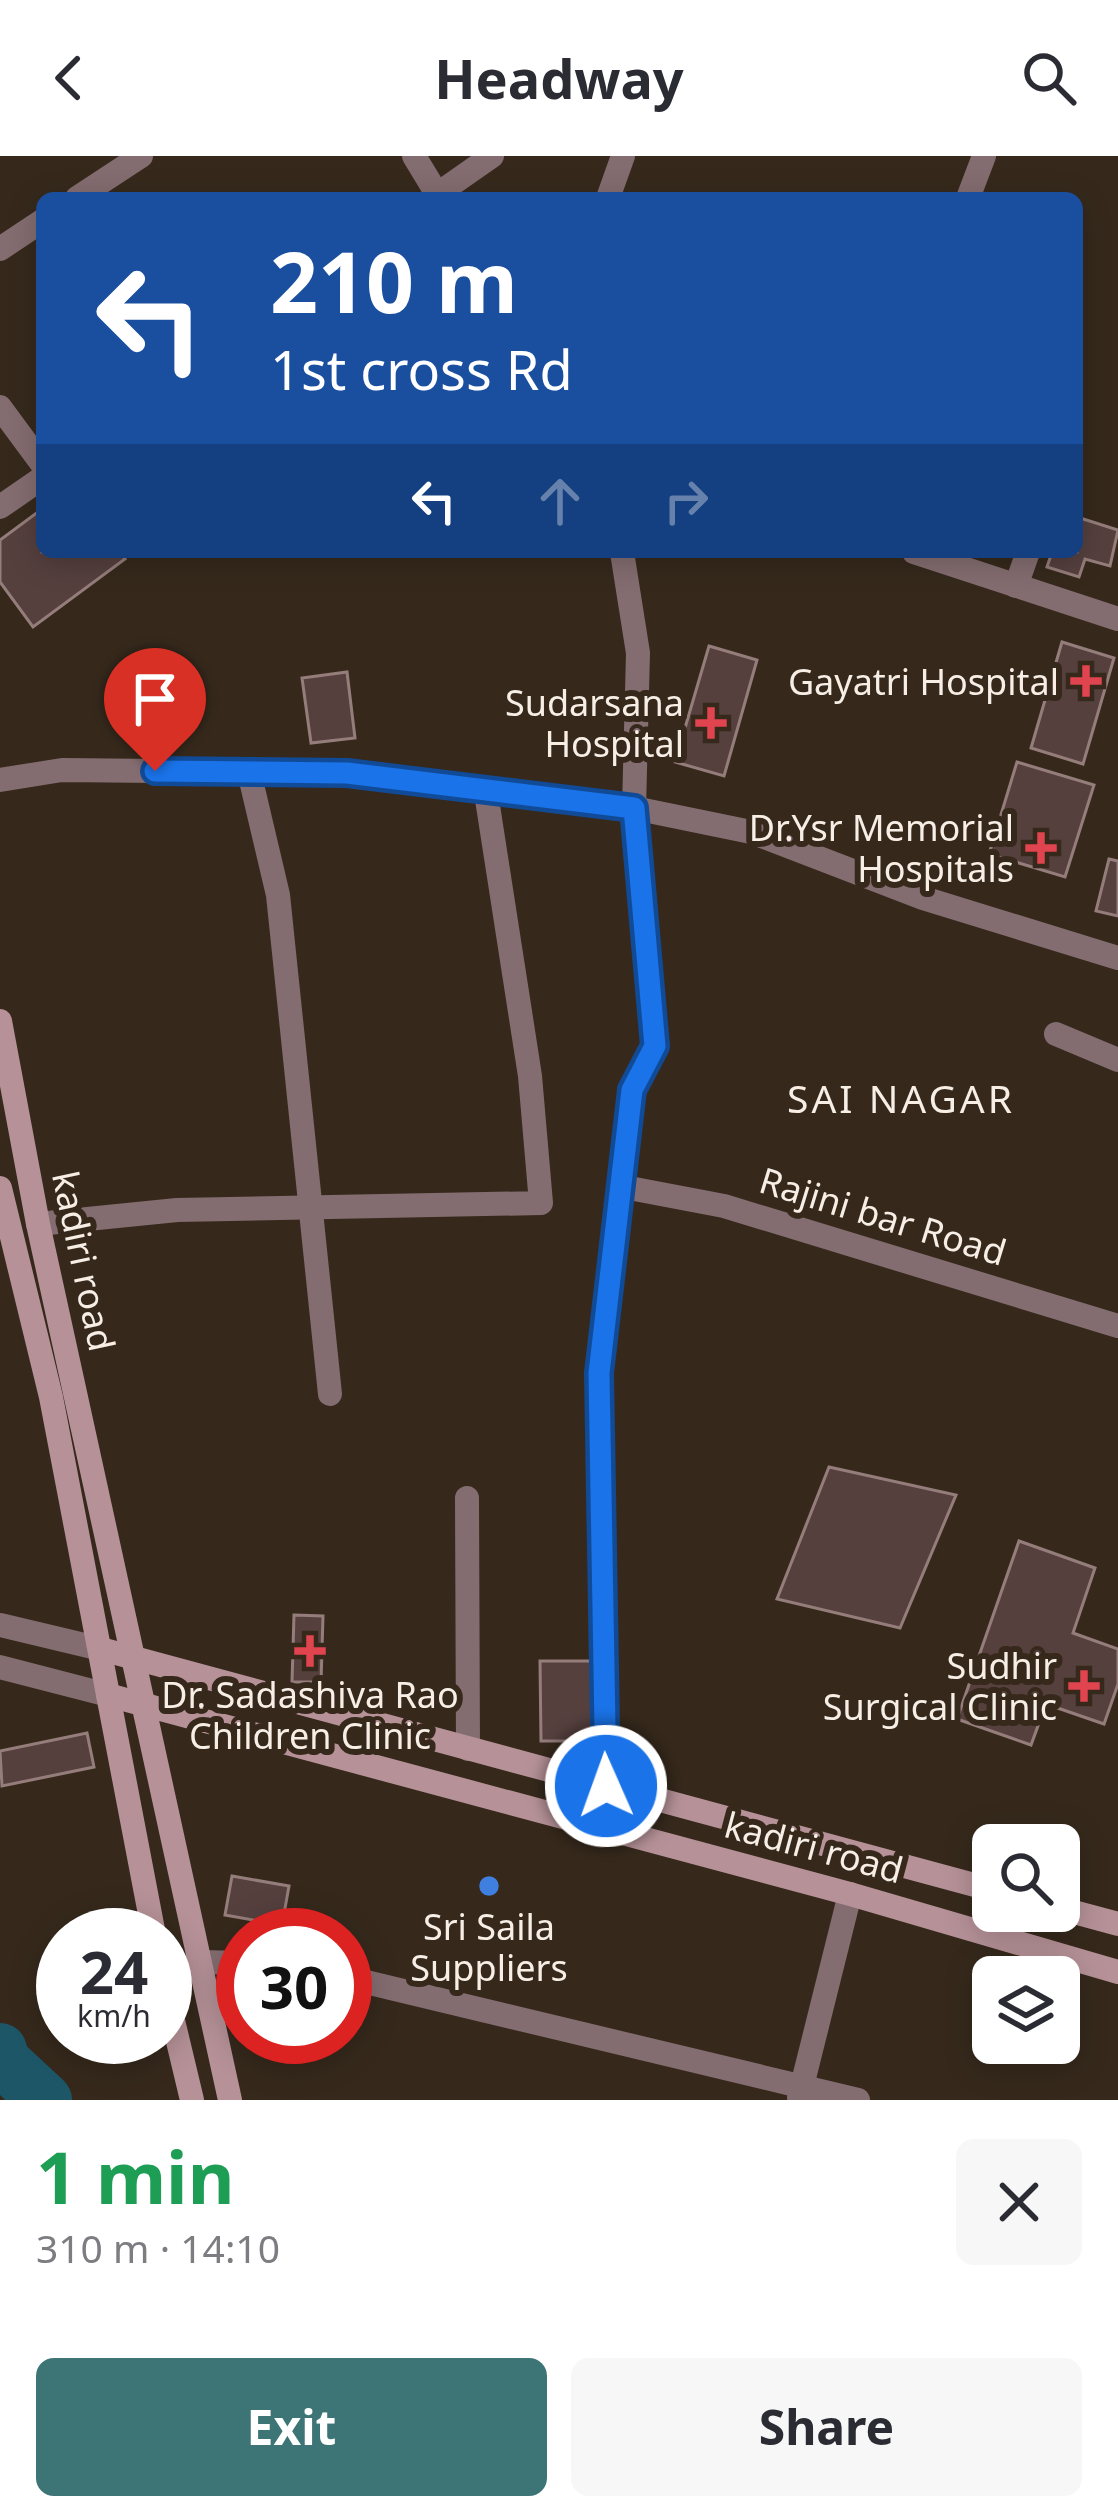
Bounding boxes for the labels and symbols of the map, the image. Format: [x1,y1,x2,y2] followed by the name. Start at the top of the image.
[104,648,206,771] pin
[788,657,1059,706] place label: Gayatri Hospital
[1070,665,1102,697] marker: Gayatri Hospital
[505,678,684,768] place label: Sudarsana Hospital
[695,707,727,739] marker: Sudarsana Hospital
[749,803,1014,893] place label: Dr.Ysr Memorial Hospitals
[1025,832,1057,864] marker: Dr.Ysr Memorial Hospitals
[787,1071,1015,1124] district label: SAI NAGAR
[754,1155,1012,1277] street label: Rajini bar Road
[41,1167,127,1355] street label: kadiri road
[294,1635,326,1667] marker: Dr. Sadashiva Rao Children Clinic
[823,1641,1057,1731] place label: Sudhir Surgical Clinic
[161,1670,459,1760] place label: Dr. Sadashiva Rao Children Clinic
[1068,1670,1100,1702] marker: Sudhir Surgical Clinic
[543,1723,669,1849] position arrow
[719,1800,909,1894] street label: kadiri road
[476,1873,502,1899] marker: Sri Saila Suppliers
[410,1902,568,1992] place label: Sri Saila Suppliers
[216,1908,372,2064] speed limit sign: 30

